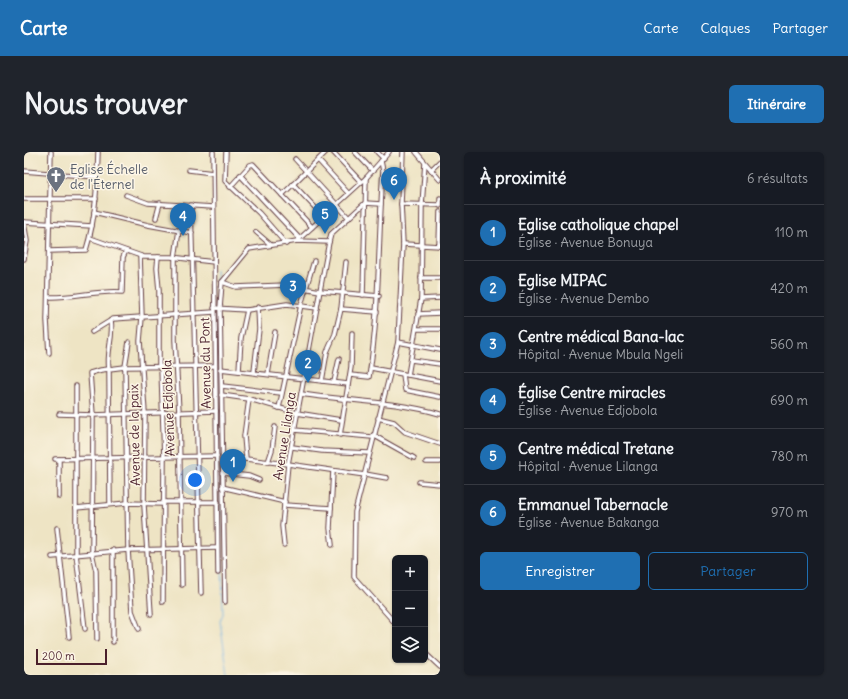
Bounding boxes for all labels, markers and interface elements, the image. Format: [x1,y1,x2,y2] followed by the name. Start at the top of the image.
[20,16,67,40] text: Carte
[644,19,678,37] text: Carte
[700,19,750,37] text: Calques
[772,19,828,37] text: Partager
[729,85,824,123] button: Itinéraire
[24,86,187,122] text: Nous trouver
[70,160,148,193] place label: Eglise Échelle de l'Éternel
[45,165,67,193] church icon: Eglise Échelle de l'Éternel
[381,167,407,200] pin: 6
[480,167,566,189] text: À proximité
[747,170,808,187] text: 6 résultats
[312,201,338,234] pin: 5
[170,203,196,236] pin: 4
[518,215,679,234] text: Eglise catholique chapel
[490,224,496,241] text: 1
[775,224,808,241] text: 110 m
[518,234,653,251] text: Église · Avenue Bonuya
[518,271,607,290] text: Eglise MIPAC
[280,273,306,306] pin: 3
[489,280,497,297] text: 2
[770,280,808,297] text: 420 m
[518,290,649,307] text: Église · Avenue Dembo
[196,316,215,409] street label: Avenue du Pont
[518,327,684,346] text: Centre médical Bana-lac
[489,336,497,353] text: 3
[770,336,808,353] text: 560 m
[518,346,683,363] text: Hôpital · Avenue Mbula Ngeli
[295,350,321,383] pin: 2
[158,359,179,457] street label: Avenue Edjobola
[125,383,144,486] street label: Avenue de la paix
[518,383,666,402] text: Église Centre miracles
[269,391,300,481] street label: Avenue Lilanga
[489,392,497,409] text: 4
[770,392,808,409] text: 690 m
[518,402,657,419] text: Église · Avenue Edjobola
[518,439,674,458] text: Centre médical Tretane
[489,448,497,465] text: 5
[771,448,808,465] text: 780 m
[220,449,246,482] pin: 1
[518,458,658,475] text: Hôpital · Avenue Lilanga
[185,470,205,490] your location
[518,495,668,514] text: Emmanuel Tabernacle
[489,504,497,521] text: 6
[771,504,808,521] text: 970 m
[518,514,659,531] text: Église · Avenue Bakanga
[480,552,640,590] button: Enregistrer
[648,552,808,590] button: Partager
[392,555,428,663] map controls
[392,555,428,591] button: +
[392,591,428,627] button: −
[392,627,428,663] button: layers
[36,647,107,666] scale bar
[42,649,75,663] text: 200 m

